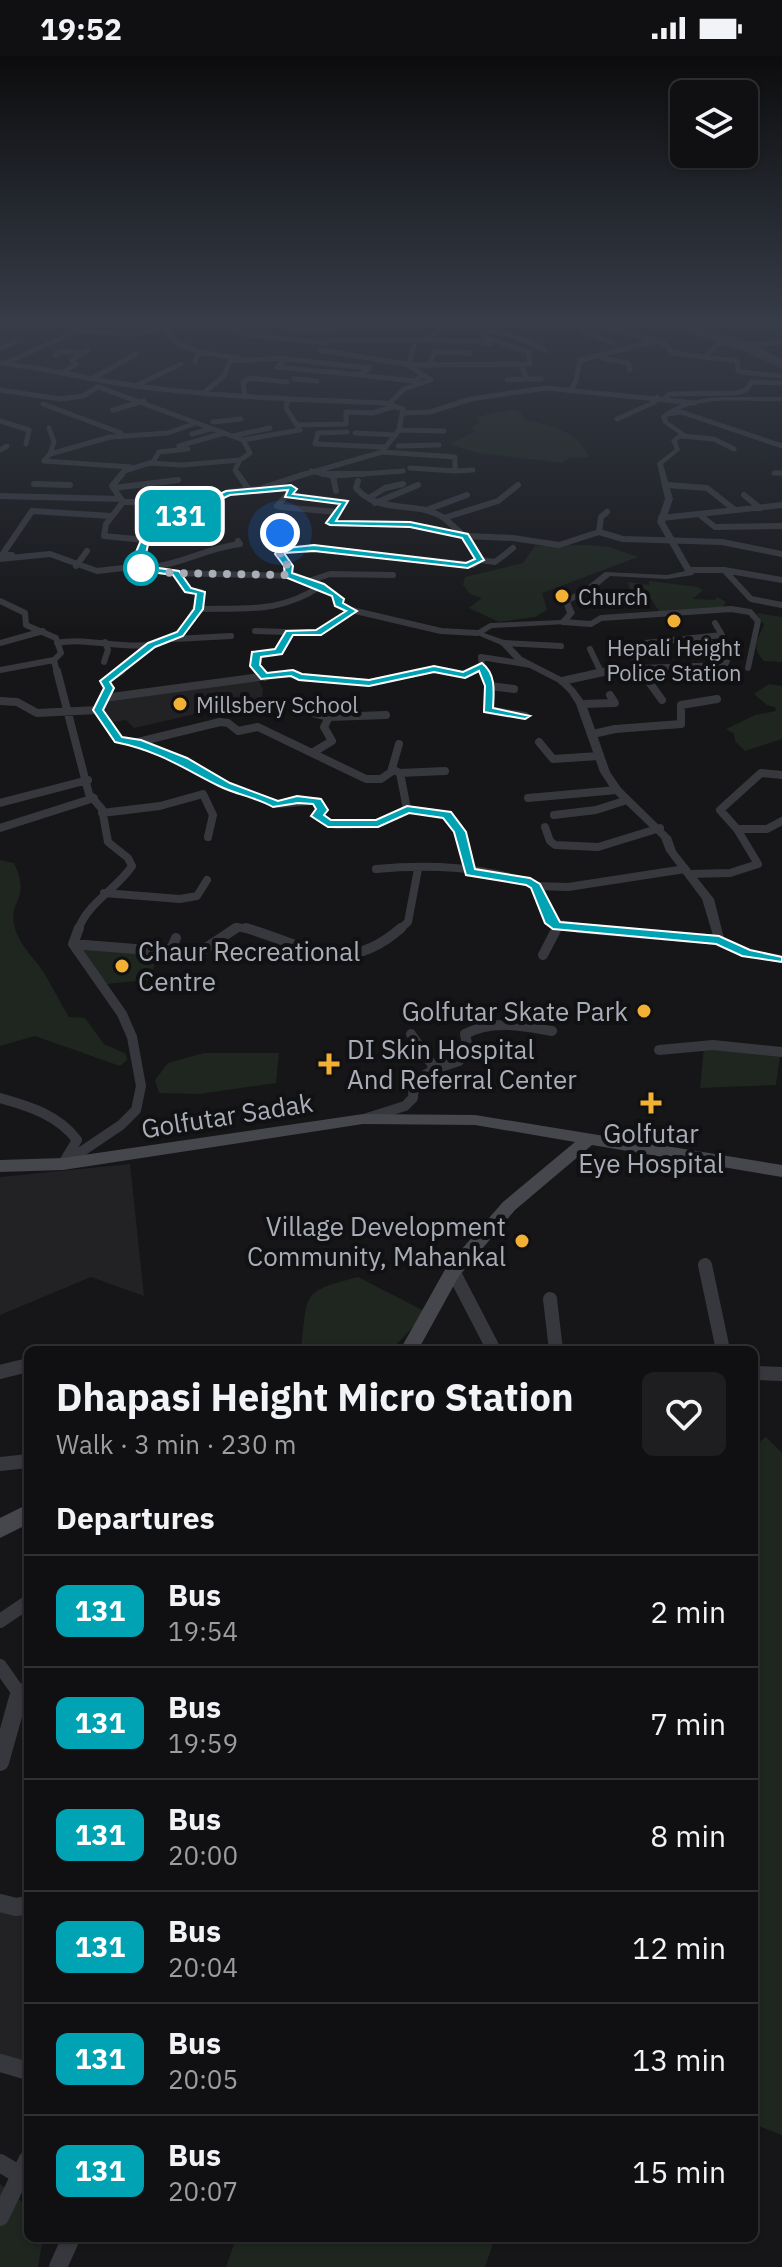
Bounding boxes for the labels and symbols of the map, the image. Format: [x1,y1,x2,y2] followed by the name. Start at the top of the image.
[134,490,226,542] line badge: 131
[260,513,300,553] your location
[124,551,158,585] unlabelled marker
[578,582,648,611] place label: Church
[553,587,571,605] marker: Church
[665,612,683,630] marker: Hepali Height Police Station
[606,633,742,687] place label: Hepali Height Police Station
[196,690,358,719] place label: Millsbery School
[171,695,189,713] marker: Millsbery School
[138,934,360,998] place label: Chaur Recreational Centre
[113,957,131,975] marker: Chaur Recreational Centre
[402,994,628,1028] place label: Golfutar Skate Park
[635,1002,653,1020] marker: Golfutar Skate Park
[347,1032,577,1096] place label: DI Skin Hospital And Referral Center
[318,1053,340,1075] marker: DI Skin Hospital And Referral Center
[139,1085,316,1145] street label: Golfutar Sadak
[640,1092,662,1114] marker: Golfutar Eye Hospital
[578,1116,724,1180] place label: Golfutar Eye Hospital
[247,1209,506,1273] place label: Village Development Community, Mahankal
[513,1232,531,1250] marker: Village Development Community, Mahankal

